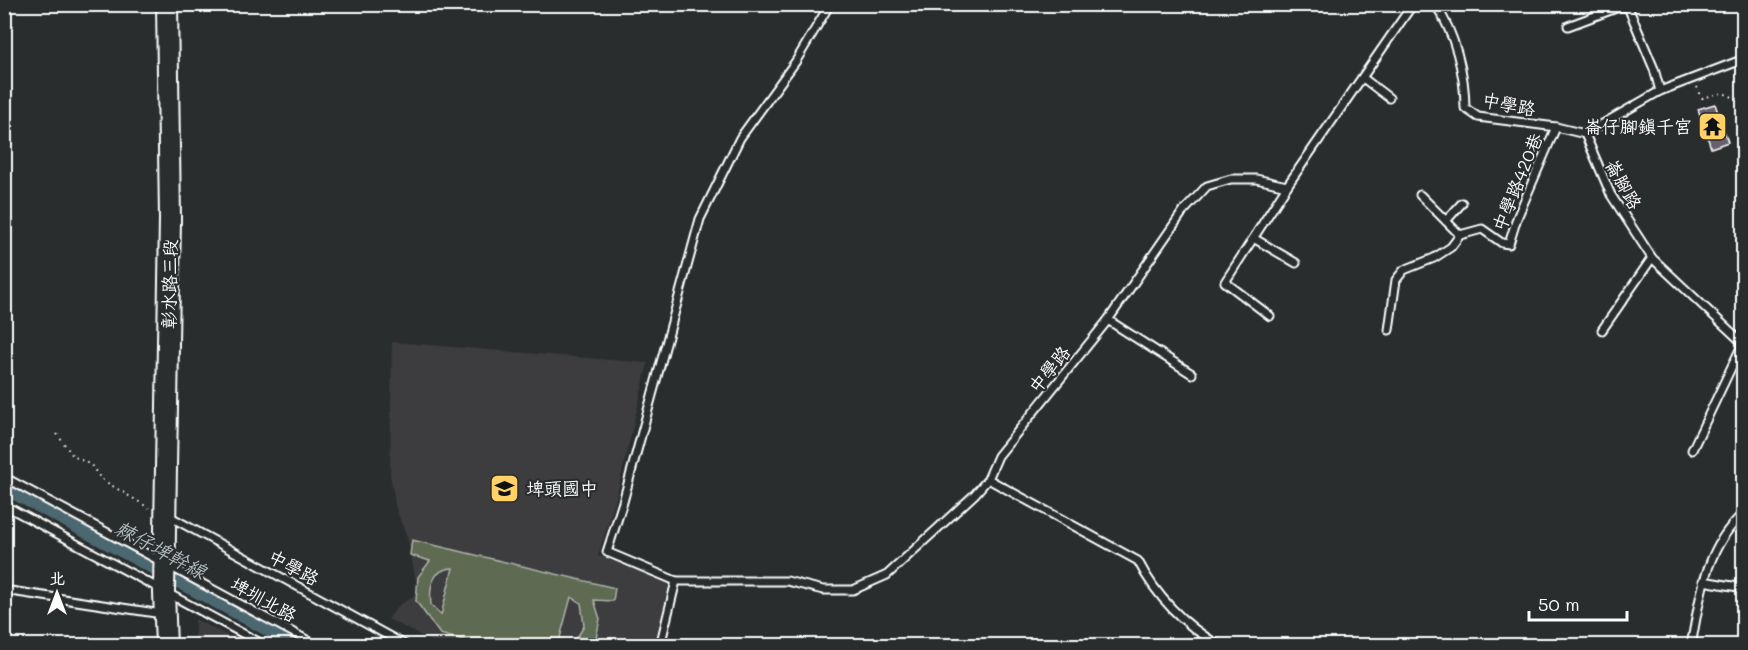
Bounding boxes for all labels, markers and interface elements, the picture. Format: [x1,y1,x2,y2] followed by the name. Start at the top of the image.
[1480,87,1538,121] street label: 中學路
[1697,110,1729,142] temple icon: 崙仔腳鎮千宮
[1584,114,1692,138] place label: 崙仔腳鎮千宮
[1486,129,1548,235] street label: 中學路420巷
[1600,155,1648,213] street label: 崙腳路
[156,239,182,329] street label: 彰水路三段
[1023,340,1075,398] street label: 中學路
[489,472,521,504] school or university icon: 埤頭國中
[526,476,598,500] place label: 埤頭國中
[111,514,212,584] water label: 棘仔埤幹線
[265,544,323,590] street label: 中學路
[27,563,87,623] north arrow
[49,567,65,588] text: 北
[227,571,301,627] street label: 埤圳北路
[1529,584,1626,622] scale bar
[1538,592,1580,616] text: 50 m

